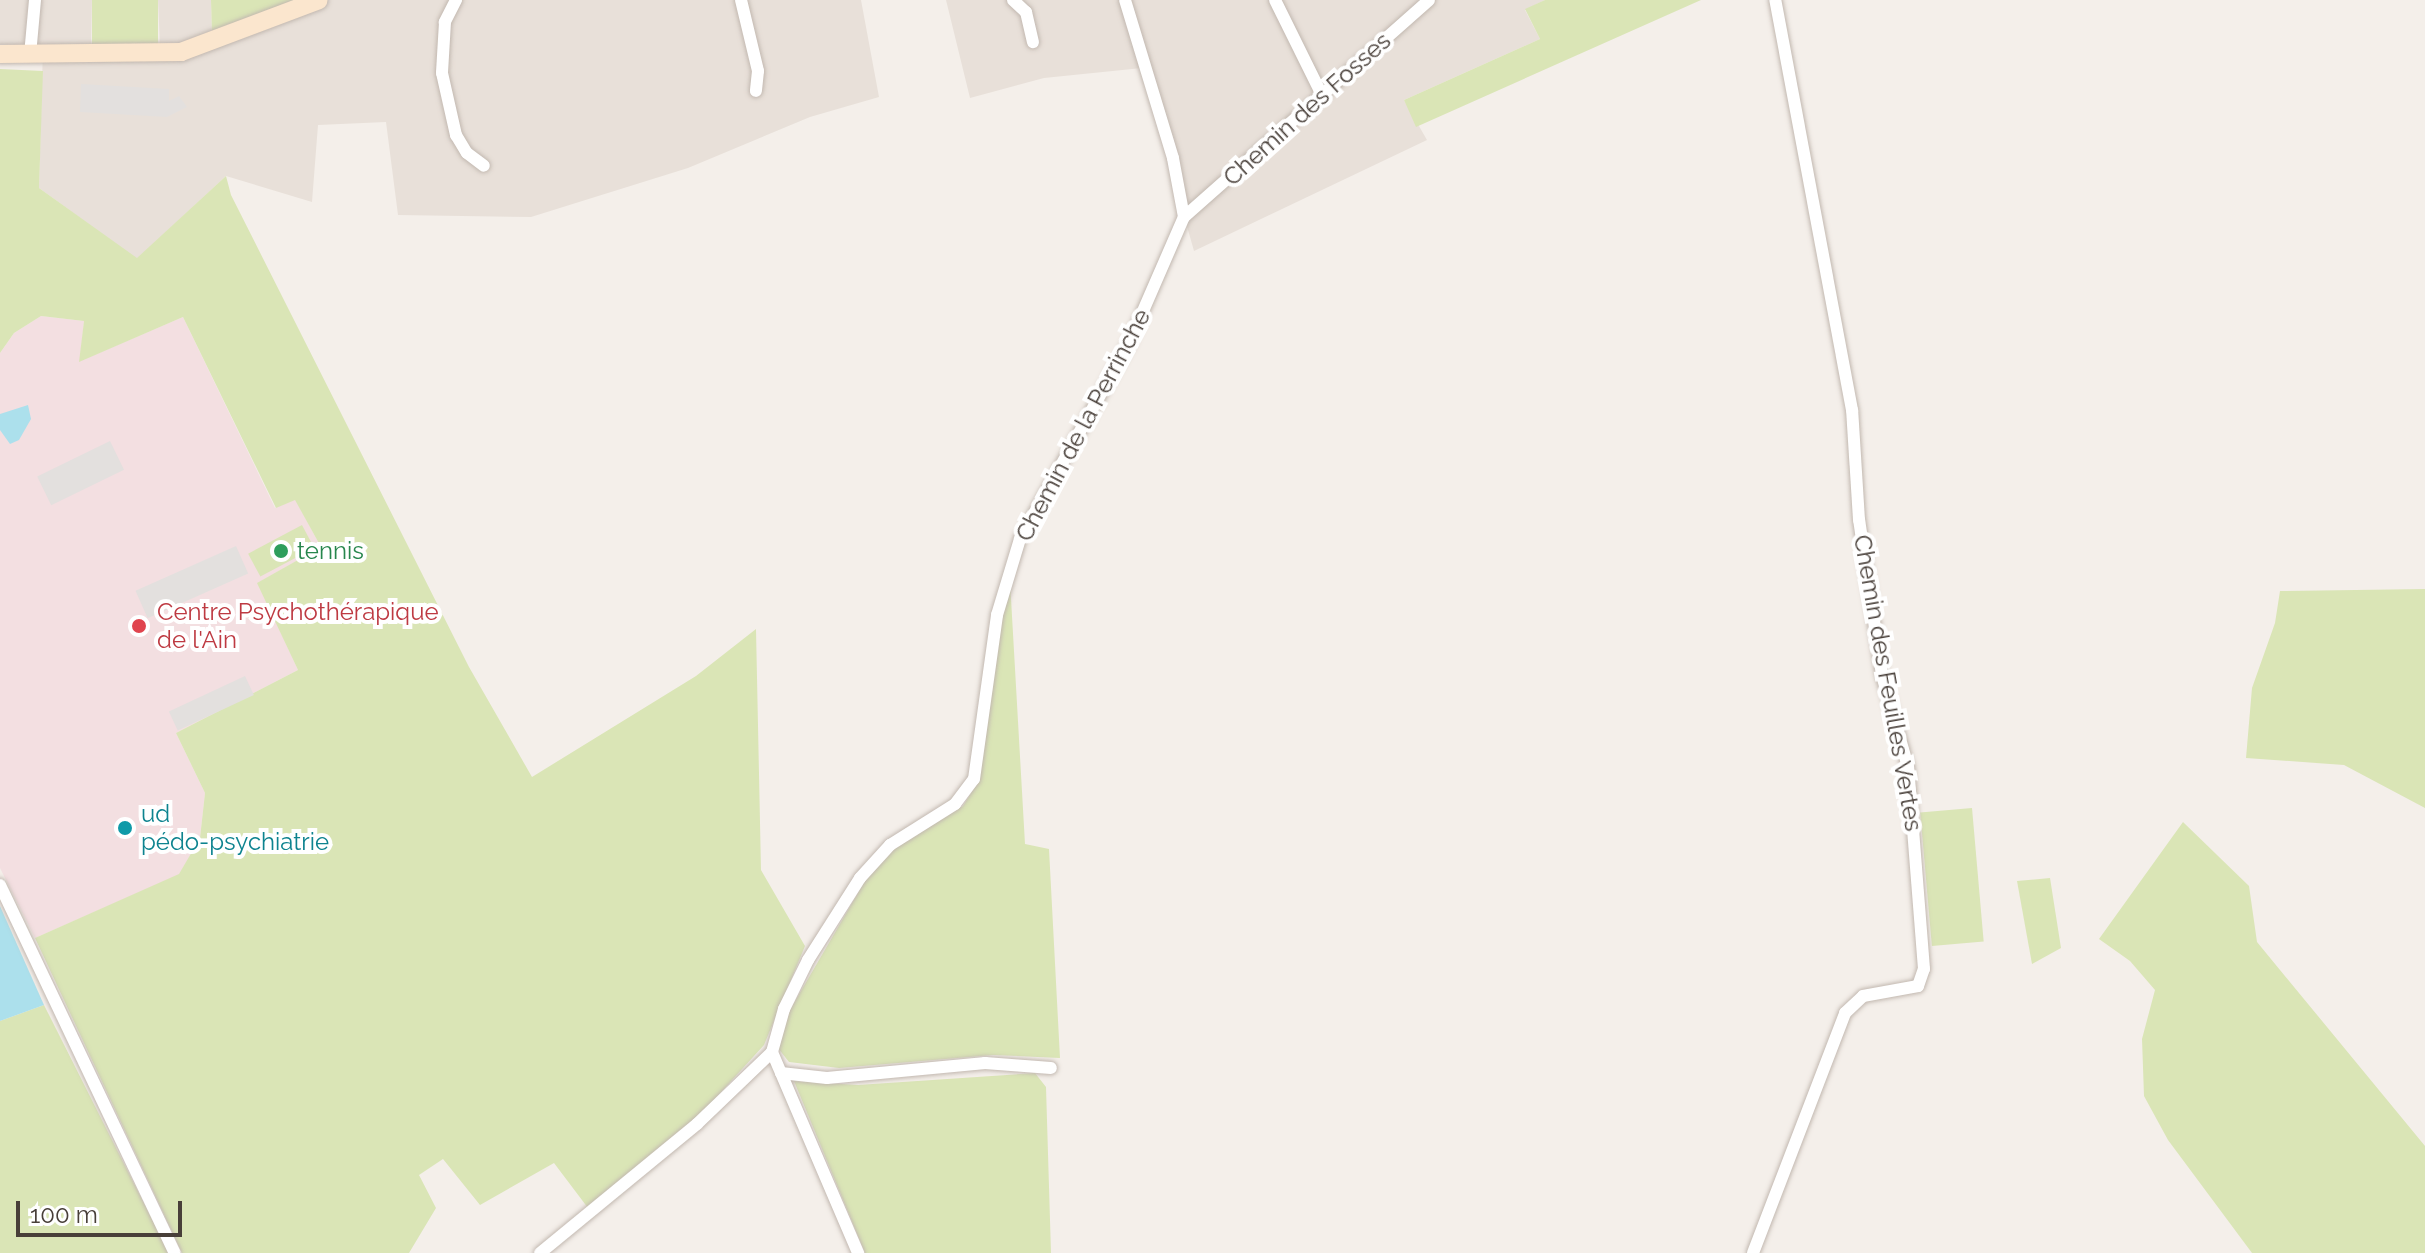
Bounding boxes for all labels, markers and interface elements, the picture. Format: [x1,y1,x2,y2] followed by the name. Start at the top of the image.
[1217,26,1397,192] street label: Chemin des Fosses
[1010,304,1156,546] street label: Chemin de la Perrinche
[1848,532,1928,834] street label: Chemin des Feuilles Vertes
[297,537,364,565] place label: tennis
[272,542,290,560] marker: tennis
[157,598,438,654] place label: Centre Psychothérapique de l'Ain
[128,615,150,637] marker: Centre Psychothérapique de l'Ain
[141,800,329,856] place label: ud pédo-psychiatrie
[116,819,134,837] marker: ud pédo-psychiatrie
[20,1185,186,1235] scale bar
[30,1200,98,1229] text: 100 m

